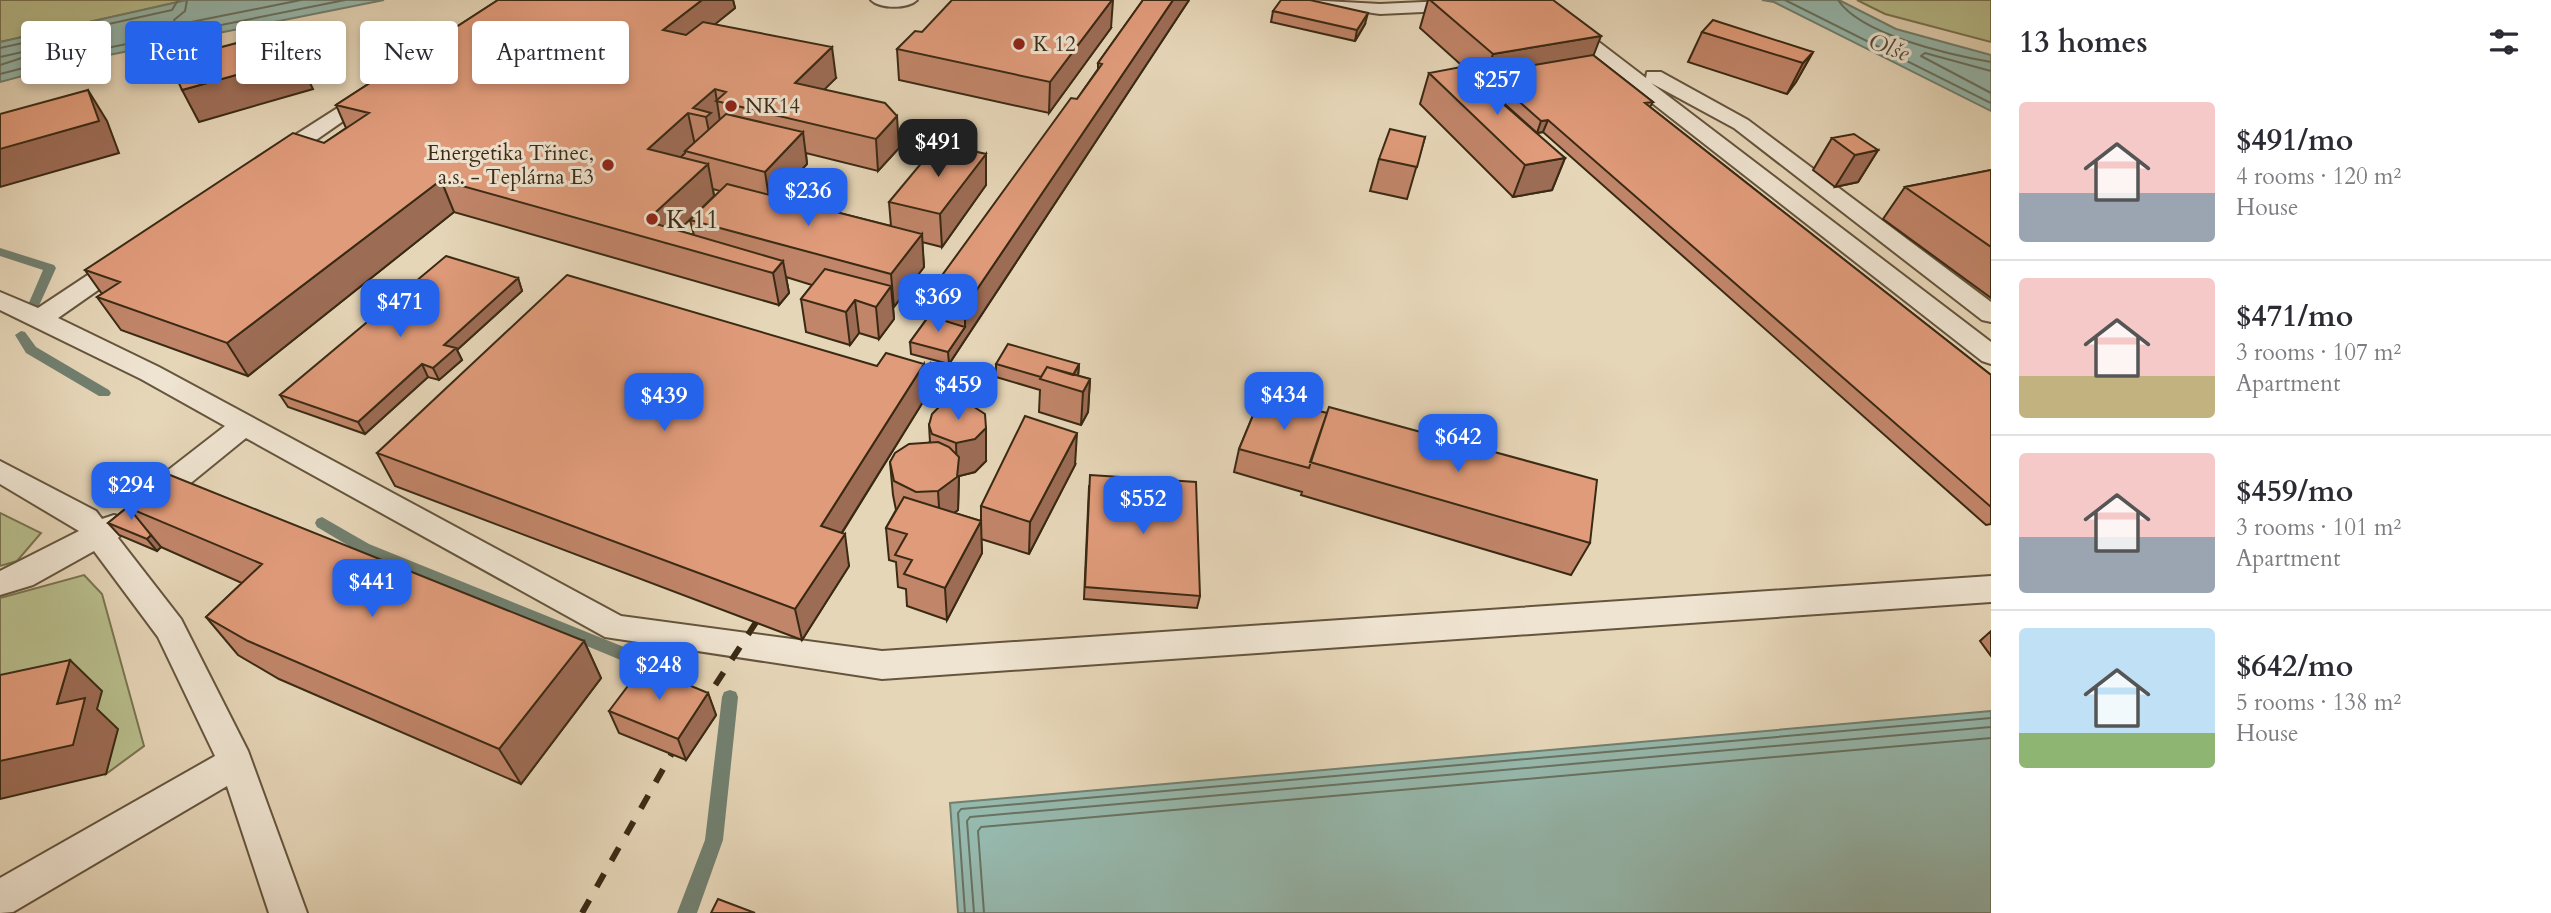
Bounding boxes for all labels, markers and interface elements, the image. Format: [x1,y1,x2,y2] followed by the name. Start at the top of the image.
[21,21,111,84] chip: Buy
[125,21,222,84] chip: Rent
[236,21,346,84] chip: Filters
[360,21,458,84] chip: New
[472,21,629,84] chip: Apartment
[2019,22,2148,63] text: 13 homes
[2485,23,2523,61] icon: filters
[1864,26,1914,69] water label: Olše
[1033,30,1076,59] place label: K 12
[1011,36,1027,52] marker: K 12
[1456,58,1538,117] pin: $257
[1473,64,1521,95] text: $257
[745,92,800,121] place label: NK14
[723,98,739,114] marker: NK14
[897,120,979,179] pin: $491
[2236,120,2353,161] text: $491/mo
[914,126,962,157] text: $491
[2075,130,2159,214] icon: home
[427,139,594,192] place label: Energetika Třinec, a.s. - Teplárna E3
[600,157,616,173] marker: Energetika Třinec, a.s. - Teplárna E3
[2236,161,2401,192] text: 4 rooms · 120 m²
[767,168,849,228] pin: $236
[784,175,832,206] text: $236
[2236,192,2298,223] text: House
[666,202,719,237] place label: K 11
[644,211,660,227] marker: K 11
[897,274,979,334] pin: $369
[359,280,441,339] pin: $471
[914,281,962,312] text: $369
[376,286,424,317] text: $471
[2236,296,2353,337] text: $471/mo
[2075,306,2159,390] icon: home
[2236,337,2401,368] text: 3 rooms · 107 m²
[917,362,999,422] pin: $459
[2236,368,2340,399] text: Apartment
[934,369,982,400] text: $459
[1243,372,1325,432] pin: $434
[623,374,705,433] pin: $439
[1260,379,1308,410] text: $434
[640,380,688,411] text: $439
[1417,414,1499,474] pin: $642
[1434,421,1482,452] text: $642
[90,462,172,522] pin: $294
[107,469,155,500] text: $294
[2236,471,2353,512] text: $459/mo
[1102,476,1184,536] pin: $552
[2075,481,2159,565] icon: home
[1119,483,1167,514] text: $552
[2236,512,2401,543] text: 3 rooms · 101 m²
[2236,543,2340,574] text: Apartment
[331,560,413,619] pin: $441
[348,566,396,597] text: $441
[618,642,700,702] pin: $248
[2236,646,2353,687] text: $642/mo
[635,649,683,680] text: $248
[2075,656,2159,740] icon: home
[2236,687,2401,718] text: 5 rooms · 138 m²
[2236,718,2298,749] text: House

